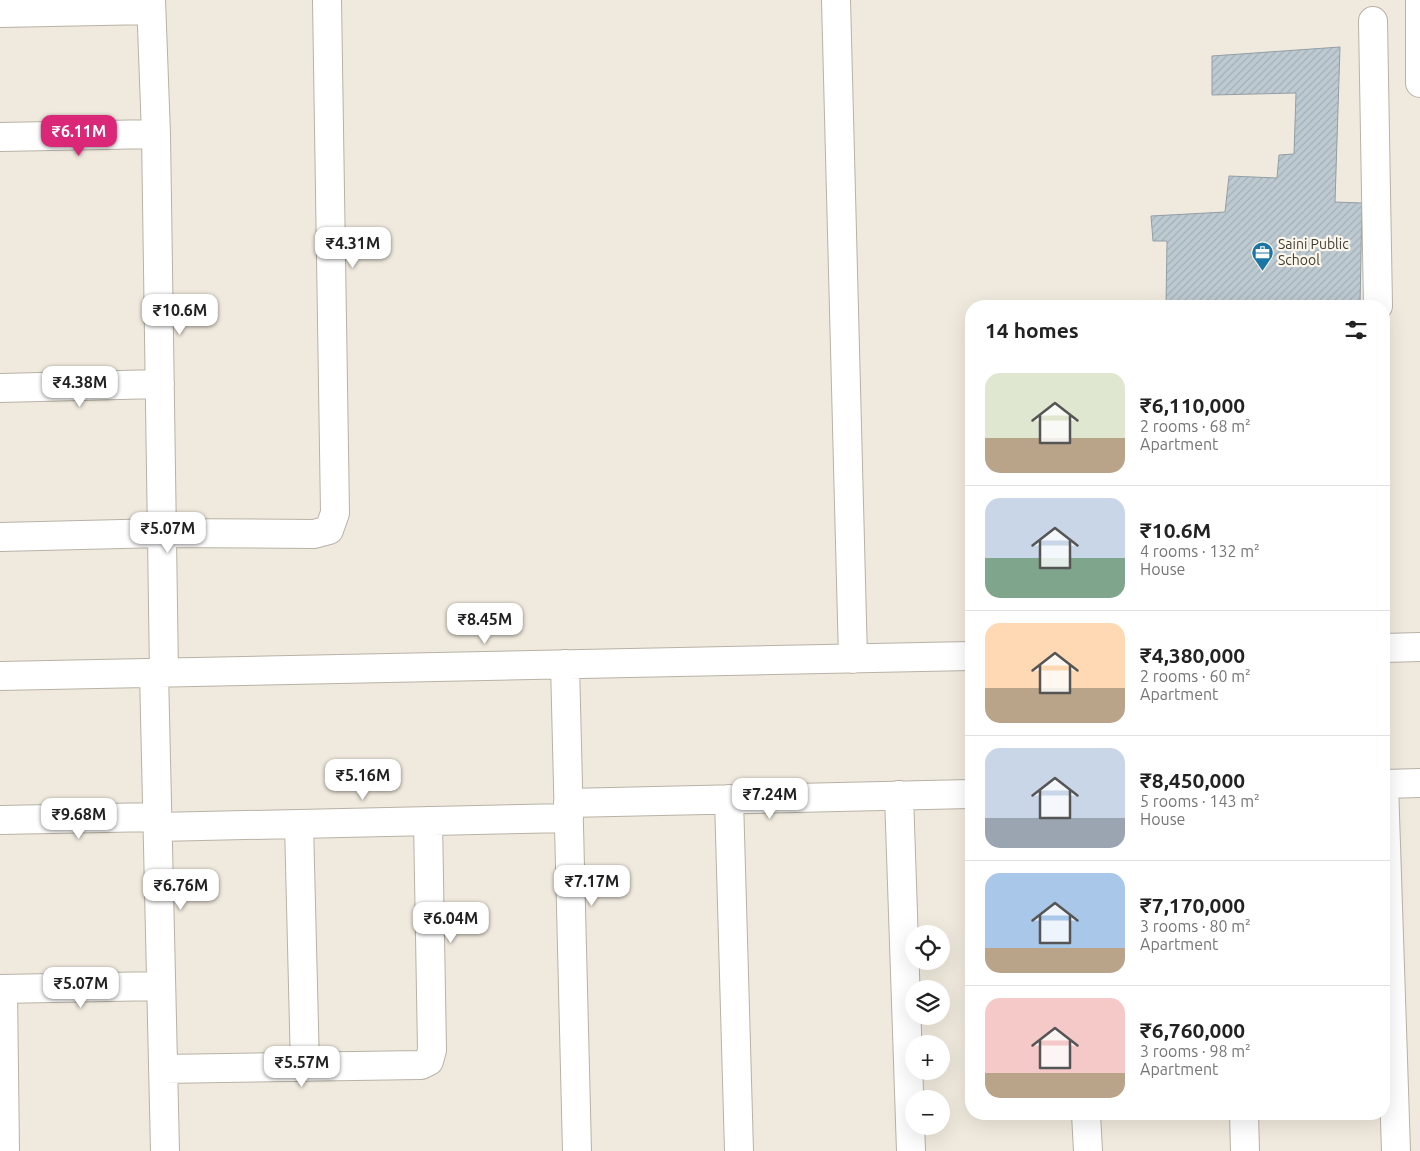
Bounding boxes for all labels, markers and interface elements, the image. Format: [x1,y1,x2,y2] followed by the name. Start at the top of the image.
[38,114,120,157] pin: ₹6.11M
[52,122,106,140] text: ₹6.11M
[312,226,394,269] pin: ₹4.31M
[326,234,380,252] text: ₹4.31M
[1278,236,1349,268] place label: Saini Public School
[1250,240,1274,271] office icon: Saini Public School
[139,294,221,336] pin: ₹10.6M
[153,301,207,319] text: ₹10.6M
[1342,316,1370,344] icon: filters
[985,318,1079,342] text: 14 homes
[39,366,121,408] pin: ₹4.38M
[53,373,107,391] text: ₹4.38M
[1025,393,1085,453] icon: home
[1140,393,1245,417] text: ₹6,110,000
[1140,417,1251,435] text: 2 rooms · 68 m²
[1140,435,1218,453] text: Apartment
[127,512,209,554] pin: ₹5.07M
[1025,518,1085,578] icon: home
[1140,518,1211,542] text: ₹10.6M
[141,519,195,537] text: ₹5.07M
[1140,542,1260,560] text: 4 rooms · 132 m²
[1140,560,1185,578] text: House
[444,602,526,645] pin: ₹8.45M
[458,610,512,628] text: ₹8.45M
[1025,643,1085,703] icon: home
[1140,643,1245,667] text: ₹4,380,000
[1140,667,1251,685] text: 2 rooms · 60 m²
[1140,685,1218,703] text: Apartment
[322,758,404,801] pin: ₹5.16M
[336,766,390,784] text: ₹5.16M
[1025,768,1085,828] icon: home
[1140,768,1245,792] text: ₹8,450,000
[729,778,811,820] pin: ₹7.24M
[743,785,797,803] text: ₹7.24M
[1140,792,1260,810] text: 5 rooms · 143 m²
[38,798,120,840] pin: ₹9.68M
[52,805,106,823] text: ₹9.68M
[1140,810,1185,828] text: House
[551,864,633,907] pin: ₹7.17M
[140,868,222,911] pin: ₹6.76M
[565,872,619,890] text: ₹7.17M
[154,876,208,894] text: ₹6.76M
[1025,893,1085,953] icon: home
[1140,893,1245,917] text: ₹7,170,000
[410,902,492,944] pin: ₹6.04M
[424,909,478,927] text: ₹6.04M
[1140,917,1251,935] text: 3 rooms · 80 m²
[905,925,950,1135] map controls
[905,925,950,970] button: locate
[1140,935,1218,953] text: Apartment
[40,966,122,1009] pin: ₹5.07M
[54,974,108,992] text: ₹5.07M
[905,980,950,1025] button: layers
[1025,1018,1085,1078] icon: home
[1140,1018,1245,1042] text: ₹6,760,000
[905,1035,950,1080] button: +
[1140,1042,1251,1060] text: 3 rooms · 98 m²
[261,1046,343,1088] pin: ₹5.57M
[275,1053,329,1071] text: ₹5.57M
[1140,1060,1218,1078] text: Apartment
[905,1090,950,1135] button: −

